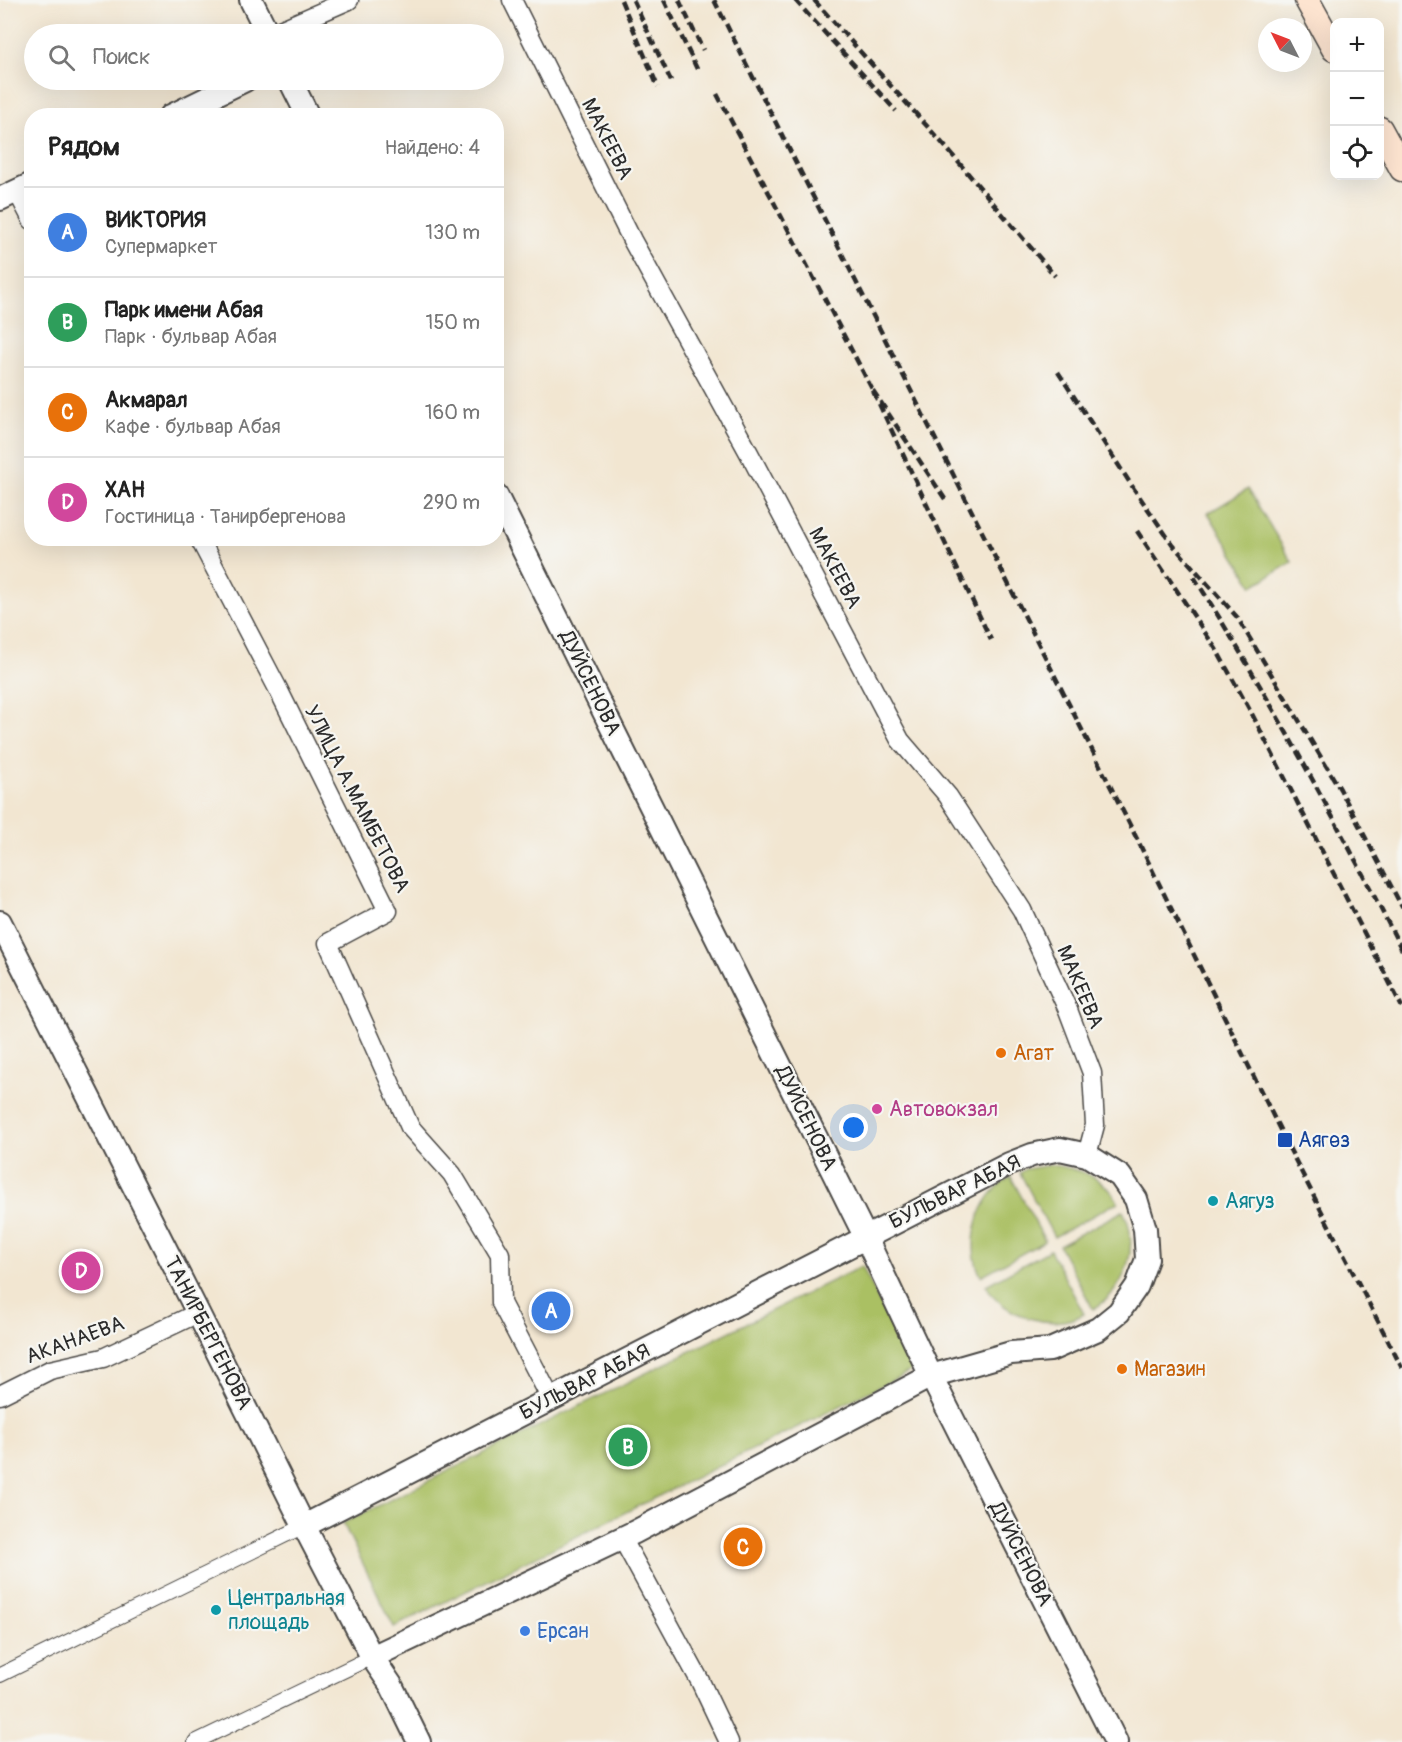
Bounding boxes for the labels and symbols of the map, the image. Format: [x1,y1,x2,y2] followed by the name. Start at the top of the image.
[1258,18,1312,72] north arrow
[575,94,639,184] street label: МАКЕЕВА
[802,523,868,613] street label: МАКЕЕВА
[552,625,627,740] street label: ДУЙСЕНОВА
[298,701,416,897] street label: УЛИЦА А.МАМБЕТОВА
[1050,941,1110,1033] street label: МАКЕЕВА
[1013,1040,1055,1067] place label: Агат
[994,1046,1008,1060] marker: Агат
[768,1060,843,1175] street label: ДУЙСЕНОВА
[889,1096,998,1123] place label: Автовокзал
[870,1102,884,1116] marker: Автовокзал
[839,1113,868,1142] your location
[1298,1127,1350,1154] place label: Аягөз
[1276,1131,1294,1149] marker: Аягөз
[885,1149,1025,1235] street label: БУЛЬВАР АБАЯ
[1225,1188,1275,1215] place label: Аягуз
[1206,1194,1220,1208] marker: Аягуз
[62,1248,100,1294] pin: D
[158,1252,258,1414] street label: ТАНИРБЕРГЕНОВА
[532,1288,570,1334] pin: A
[22,1310,128,1370] street label: АКАНАЕВА
[515,1338,655,1426] street label: БУЛЬВАР АБАЯ
[1134,1356,1206,1383] place label: Магазин
[1115,1362,1129,1376] marker: Магазин
[608,1424,648,1470] pin: B
[983,1496,1059,1611] street label: ДУЙСЕНОВА
[724,1524,762,1570] pin: C
[228,1585,345,1636] place label: Центральная площадь
[209,1603,223,1617] marker: Центральная площадь
[537,1618,589,1645] place label: Ерсан
[518,1624,532,1638] marker: Ерсан

